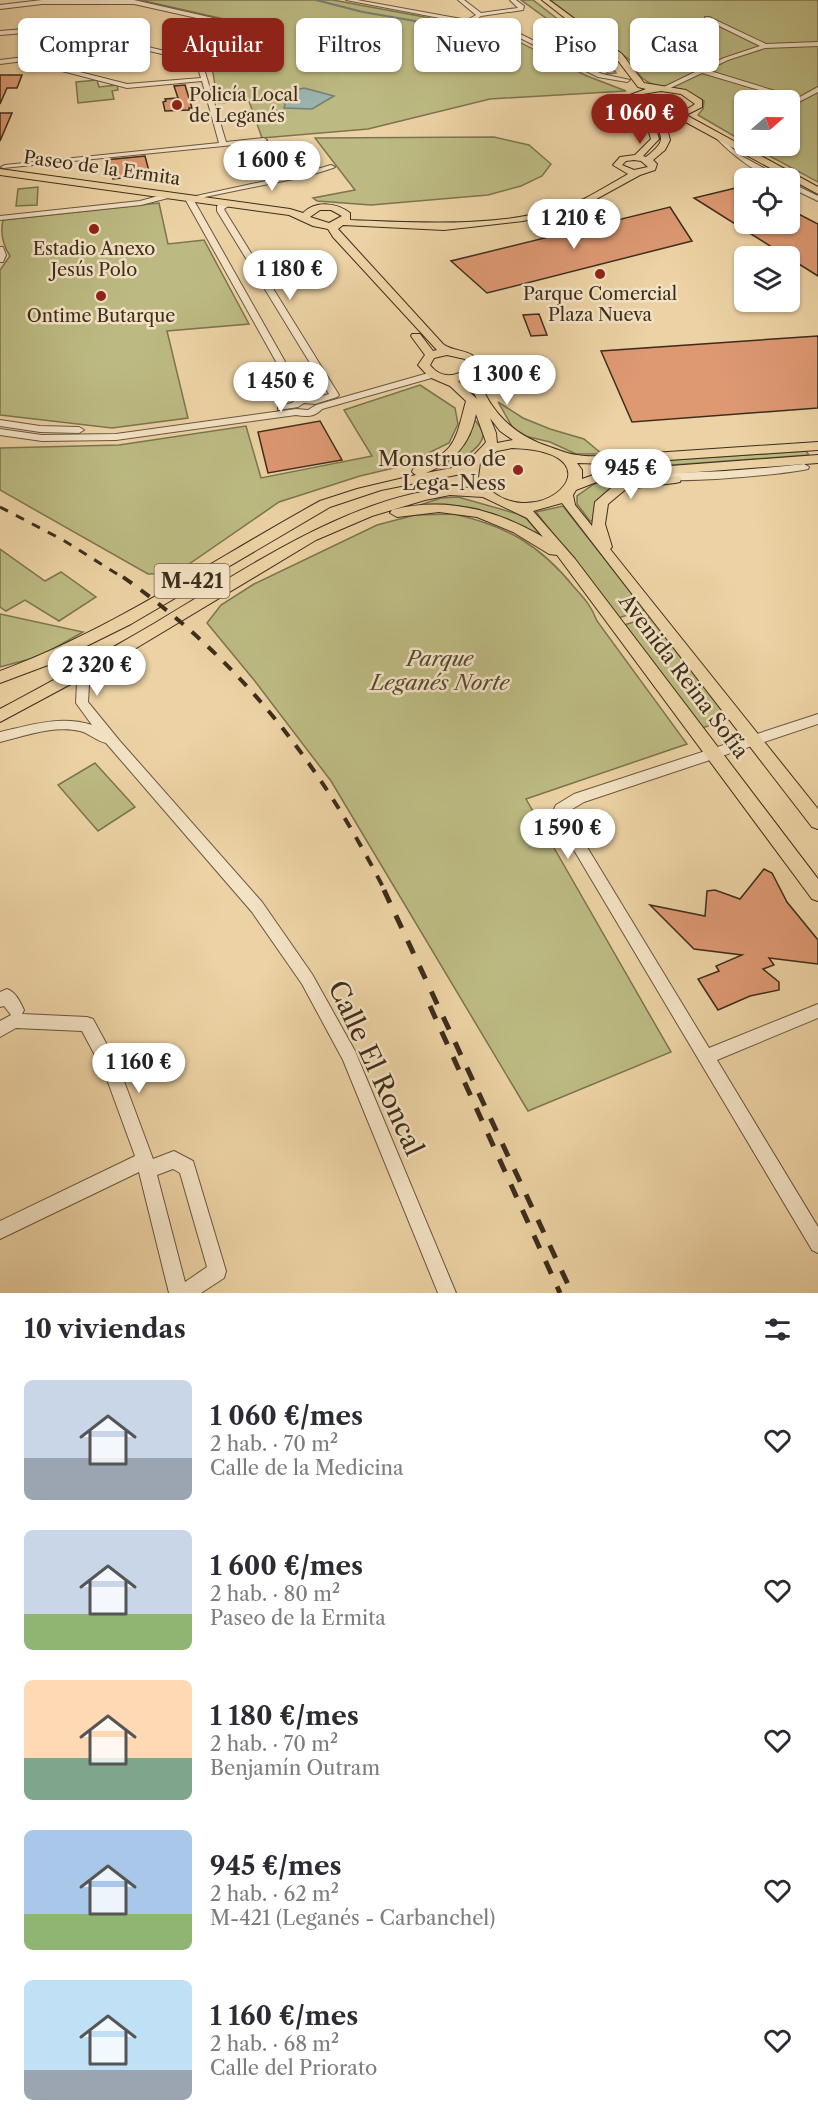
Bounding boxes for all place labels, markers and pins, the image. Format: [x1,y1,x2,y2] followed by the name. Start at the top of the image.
[189,84,298,127] place label: Policía Local de Leganés
[585,94,695,145] pin: 1 060 €
[170,98,184,112] marker: Policía Local de Leganés
[217,141,327,192] pin: 1 600 €
[519,199,629,250] pin: 1 210 €
[87,222,101,236] marker: Estadio Anexo Jesús Polo
[33,238,155,281] place label: Estadio Anexo Jesús Polo
[235,250,345,301] pin: 1 180 €
[593,267,607,281] marker: Parque Comercial Plaza Nueva
[523,283,677,326] place label: Parque Comercial Plaza Nueva
[94,289,108,303] marker: Ontime Butarque
[27,305,175,327] place label: Ontime Butarque
[452,355,562,406] pin: 1 300 €
[226,362,336,413] pin: 1 450 €
[378,446,506,495] place label: Monstruo de Lega-Ness
[589,449,673,500] pin: 945 €
[511,463,525,477] marker: Monstruo de Lega-Ness
[42,646,152,697] pin: 2 320 €
[513,809,623,860] pin: 1 590 €
[84,1043,194,1094] pin: 1 160 €

